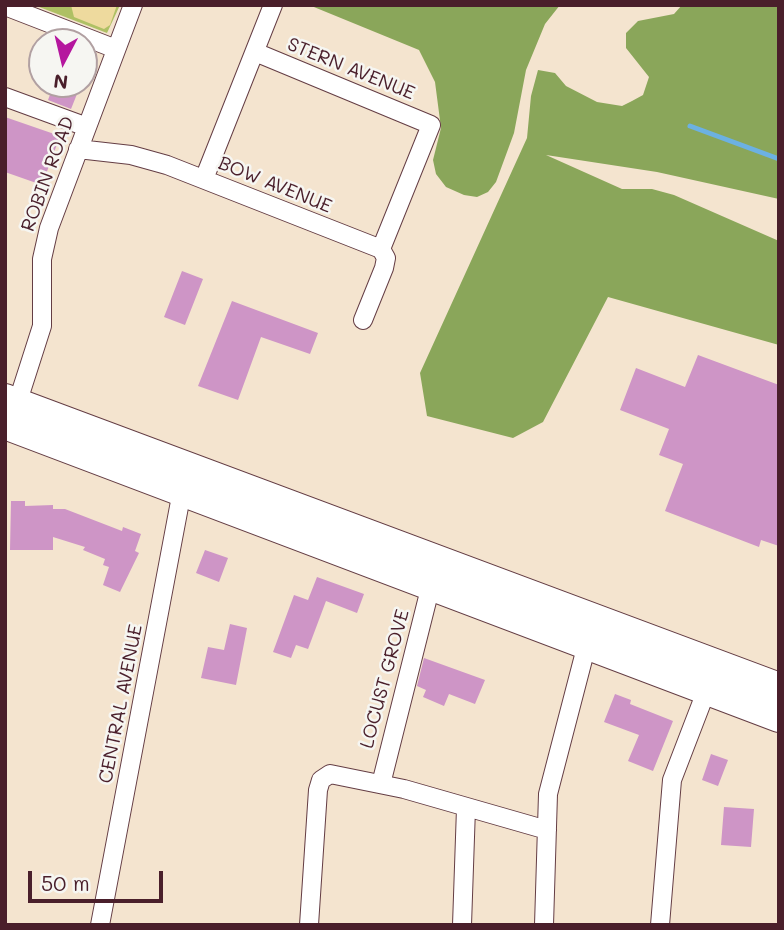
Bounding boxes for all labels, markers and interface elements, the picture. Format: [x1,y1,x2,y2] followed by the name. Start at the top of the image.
[28,28,98,98] north arrow
[284,33,418,105] street label: STERN AVENUE
[52,69,69,96] text: N
[17,113,79,235] street label: ROBIN ROAD
[215,152,335,218] street label: BOW AVENUE
[355,607,415,751] street label: LOCUST GROVE
[94,623,148,785] street label: CENTRAL AVENUE
[32,856,166,900] scale bar
[41,869,90,896] text: 50 m

